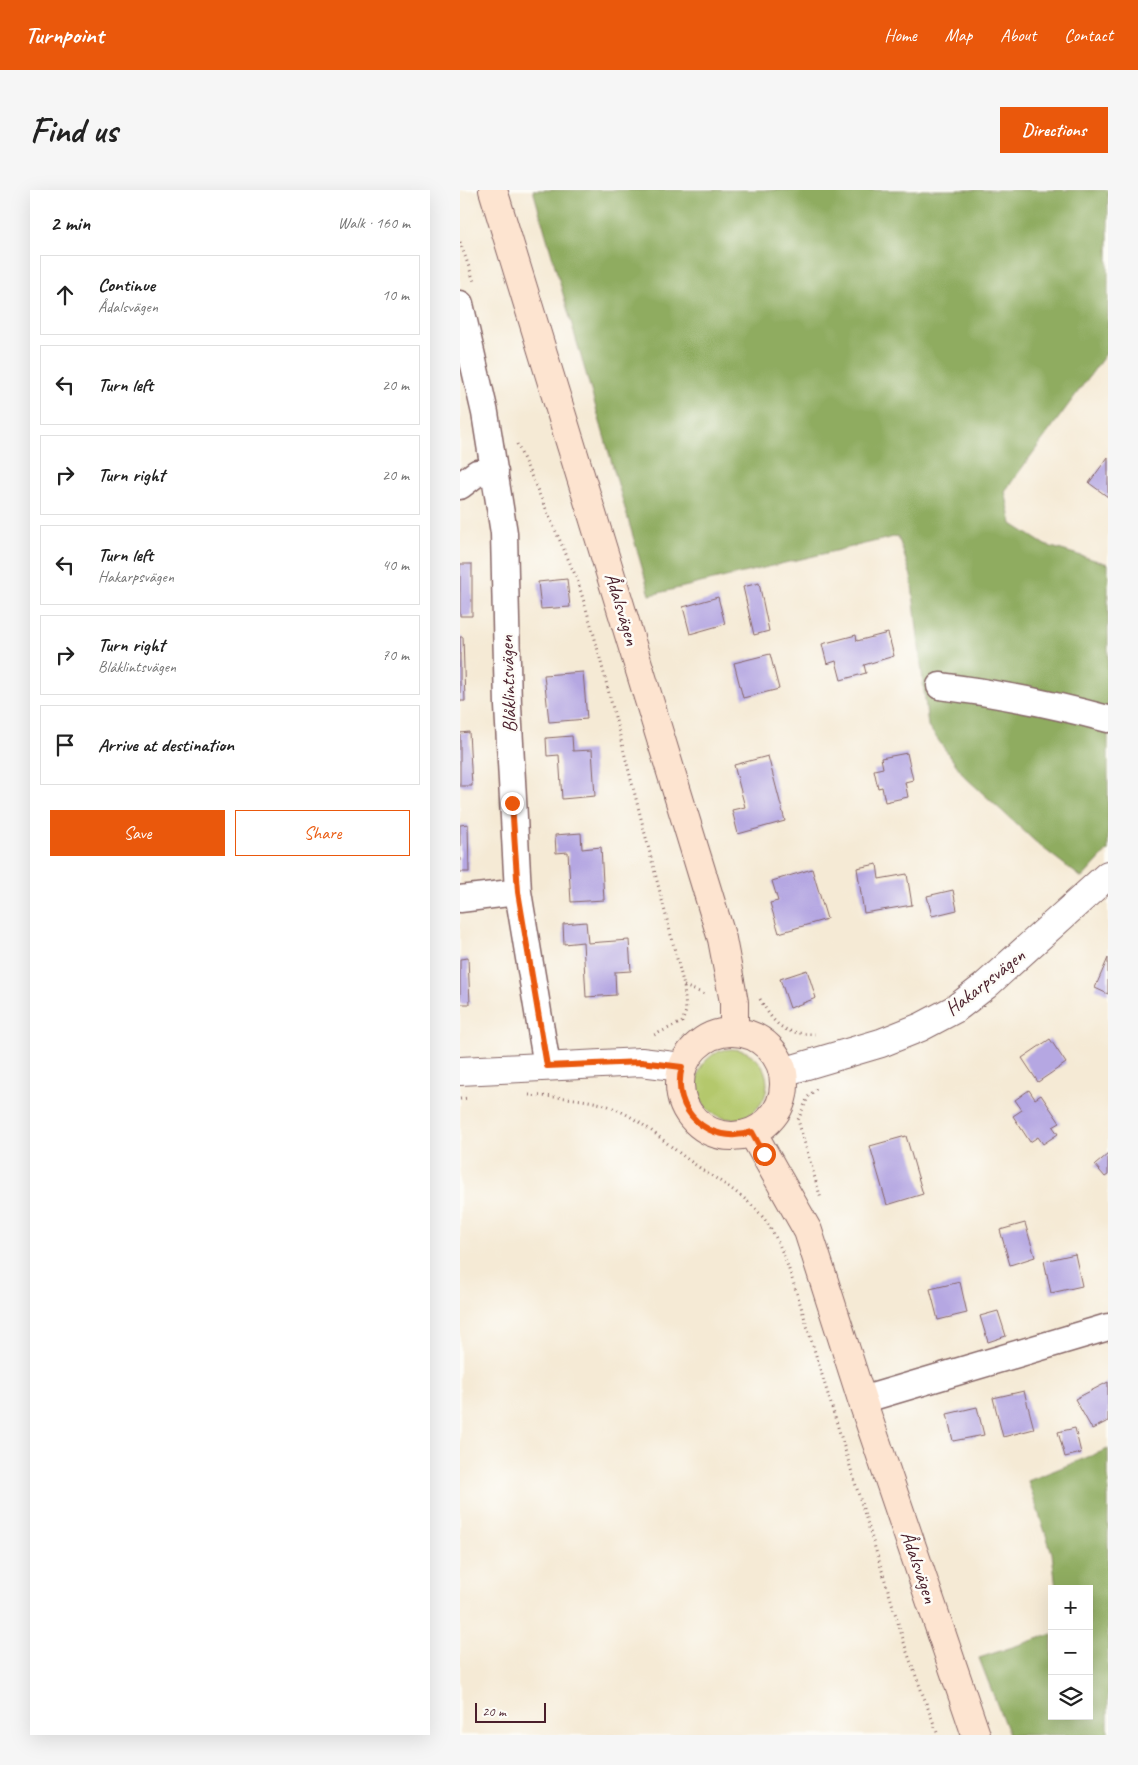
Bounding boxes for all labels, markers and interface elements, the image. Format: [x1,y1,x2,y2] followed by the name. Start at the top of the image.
[25,20,104,50] text: Turnpoint
[884,24,917,46] text: Home
[945,24,972,46] text: Map
[1000,24,1036,46] text: About
[1064,24,1113,46] text: Contact
[1000,107,1108,153] button: Directions
[30,108,117,153] text: Find us
[50,210,90,236] text: 2 min
[338,213,410,233] text: Walk · 160 m
[98,273,155,297] text: Continue
[51,281,79,309] icon: ahead
[382,285,409,305] text: 10 m
[98,297,158,317] text: Ådalsvägen
[51,371,79,399] icon: left
[98,373,153,397] text: Turn left
[382,375,409,395] text: 20 m
[51,461,79,489] icon: right
[98,463,165,487] text: Turn right
[382,465,409,485] text: 20 m
[98,543,153,567] text: Turn left
[51,551,79,579] icon: left
[382,555,409,575] text: 40 m
[98,567,174,587] text: Hakarpsvägen
[599,570,645,649] street label: Ådalsvägen
[98,633,165,657] text: Turn right
[494,634,522,733] street label: Blåklintsvägen
[51,641,79,669] icon: right
[382,645,409,665] text: 70 m
[98,657,176,677] text: Blåklintsvägen
[51,731,79,759] icon: arrive
[98,733,234,757] text: Arrive at destination
[501,792,524,815] route end
[50,810,225,856] button: Save
[235,810,410,856] button: Share
[940,942,1031,1021] street label: Hakarpsvägen
[753,1143,776,1166] route start
[895,1528,943,1607] street label: Ådalsvägen
[1048,1585,1093,1720] map controls
[1048,1585,1093,1630] button: +
[1048,1630,1093,1675] button: −
[1048,1675,1093,1720] button: layers
[475,1700,546,1723] scale bar
[482,1703,506,1720] text: 20 m

